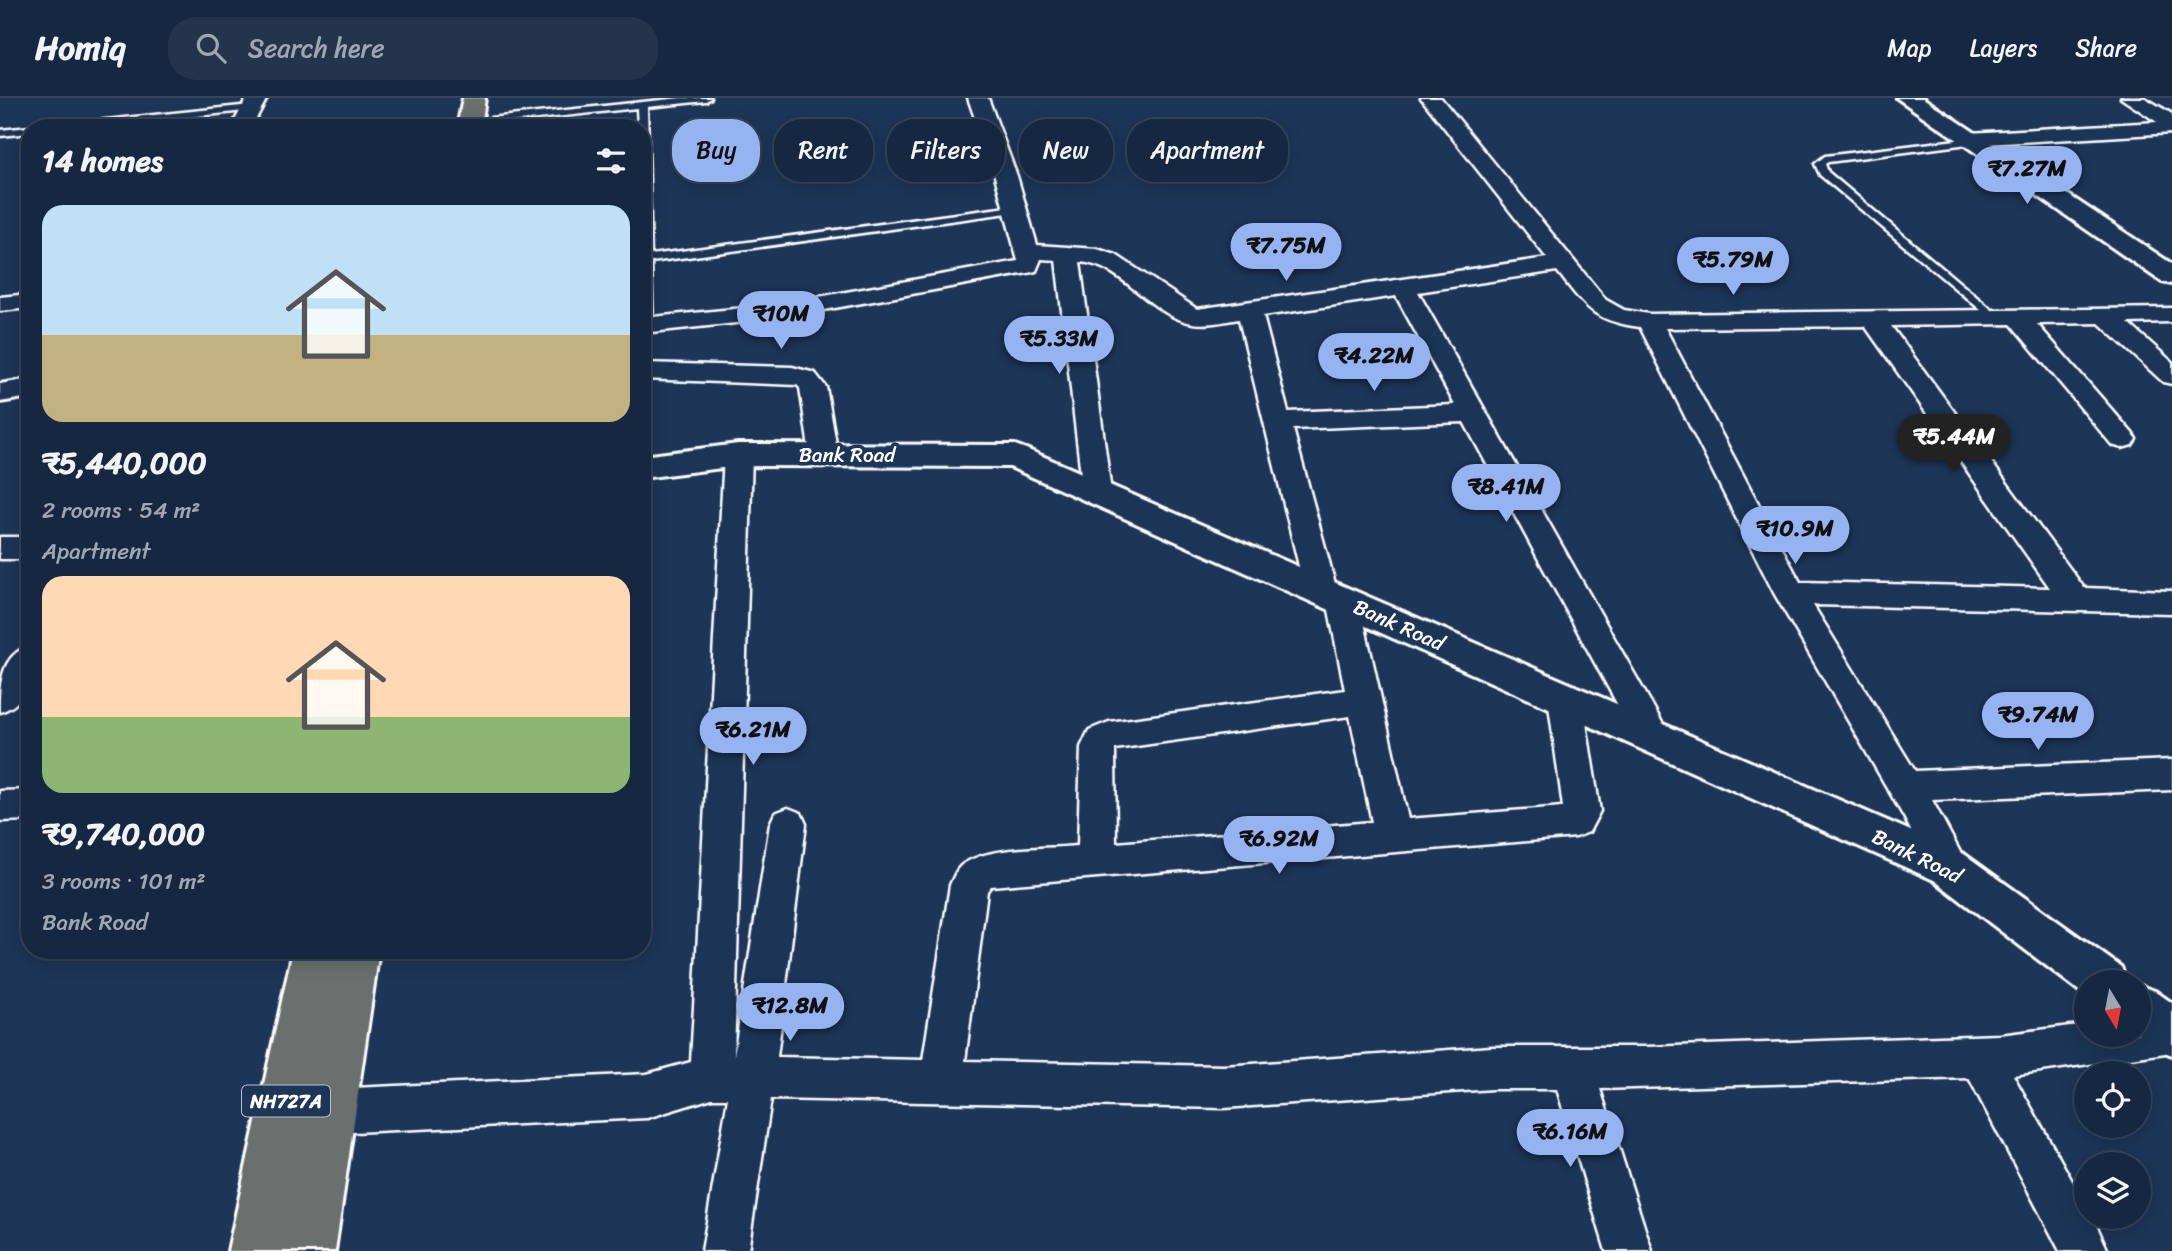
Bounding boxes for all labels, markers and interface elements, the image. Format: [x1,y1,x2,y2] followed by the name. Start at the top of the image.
[168,17,658,80] search box
[35,19,126,77] text: Homiq
[248,25,385,71] text: Search here
[1887,27,1932,69] text: Map
[1970,27,2037,69] text: Layers
[2075,27,2137,69] text: Share
[192,29,230,67] icon: search
[672,119,760,182] chip: Buy
[774,119,873,182] chip: Rent
[887,119,1005,182] chip: Filters
[1019,119,1113,182] chip: New
[1127,119,1288,182] chip: Apartment
[42,134,163,188] text: 14 homes
[592,142,630,180] icon: filters
[1970,146,2084,206] pin: ₹7.27M
[1988,148,2066,189] text: ₹7.27M
[1229,223,1343,283] pin: ₹7.75M
[1247,225,1325,266] text: ₹7.75M
[1676,238,1790,297] pin: ₹5.79M
[1693,239,1773,280] text: ₹5.79M
[273,251,399,377] icon: home
[740,292,822,351] pin: ₹10M
[753,293,809,334] text: ₹10M
[1002,316,1116,376] pin: ₹5.33M
[1020,318,1098,359] text: ₹5.33M
[1317,334,1431,393] pin: ₹4.22M
[1334,335,1414,376] text: ₹4.22M
[1897,414,2011,474] pin: ₹5.44M
[1913,416,1995,457] text: ₹5.44M
[42,436,207,490] text: ₹5,440,000
[799,436,897,474] street label: Bank Road
[1449,464,1563,524] pin: ₹8.41M
[1468,466,1544,507] text: ₹8.41M
[42,490,200,531] text: 2 rooms · 54 m²
[1738,506,1852,566] pin: ₹10.9M
[1756,508,1834,549] text: ₹10.9M
[42,531,151,572] text: Apartment
[1347,588,1453,663] street label: Bank Road
[273,622,399,748] icon: home
[1981,692,2095,752] pin: ₹9.74M
[1998,694,2078,735] text: ₹9.74M
[696,708,810,767] pin: ₹6.21M
[716,709,790,750] text: ₹6.21M
[42,807,205,861] text: ₹9,740,000
[1222,816,1336,876] pin: ₹6.92M
[1239,818,1319,859] text: ₹6.92M
[1865,818,1971,895] street label: Bank Road
[42,861,206,902] text: 3 rooms · 101 m²
[42,902,148,943] text: Bank Road
[2074,970,2151,1046] north arrow
[2074,970,2151,1229] map controls
[733,984,847,1043] pin: ₹12.8M
[752,985,828,1026] text: ₹12.8M
[2074,1061,2151,1138] button: locate
[242,1085,330,1116] road number: NH727A
[1513,1110,1627,1169] pin: ₹6.16M
[1533,1111,1607,1152] text: ₹6.16M
[2074,1152,2151,1229] button: layers

